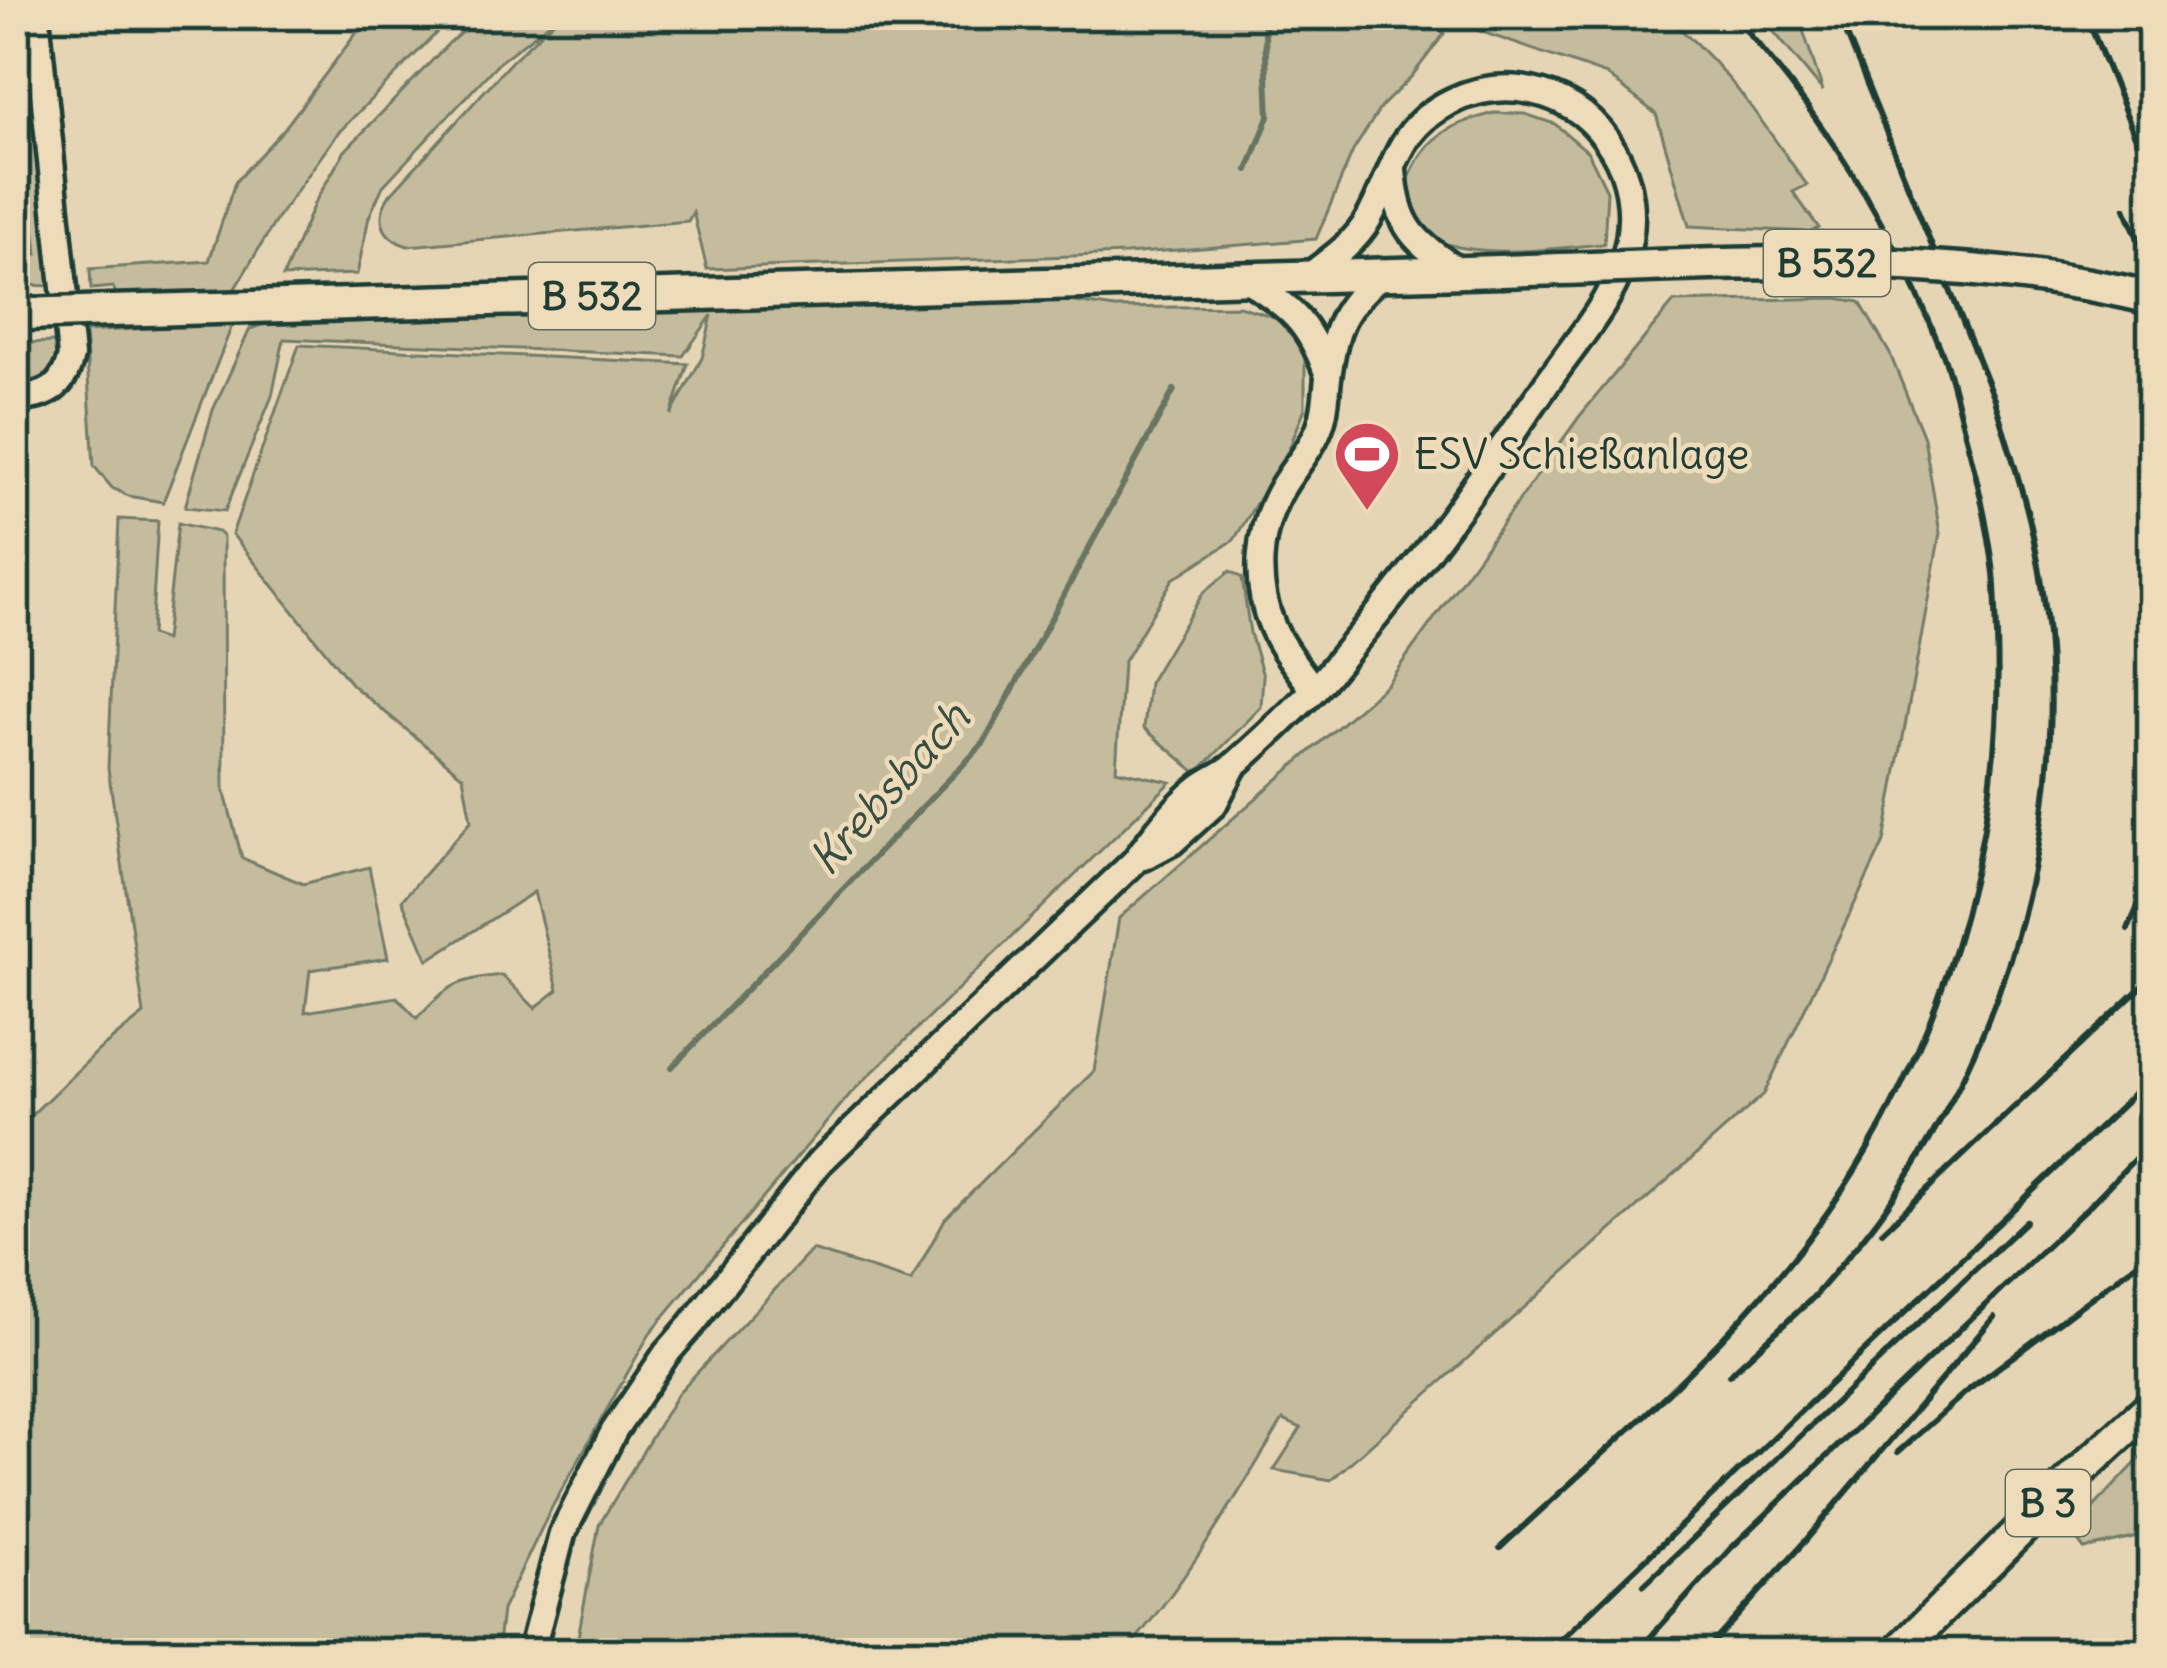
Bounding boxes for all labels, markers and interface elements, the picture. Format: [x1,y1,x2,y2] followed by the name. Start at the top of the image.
[1764,230,1890,296] road number: B 532
[529,263,655,329] road number: B 532
[1332,419,1402,513] sports icon: ESV Schießanlage
[1414,428,1749,480] place label: ESV Schießanlage
[797,689,982,886] water label: Krebsbach
[2006,1470,2090,1536] road number: B 3

